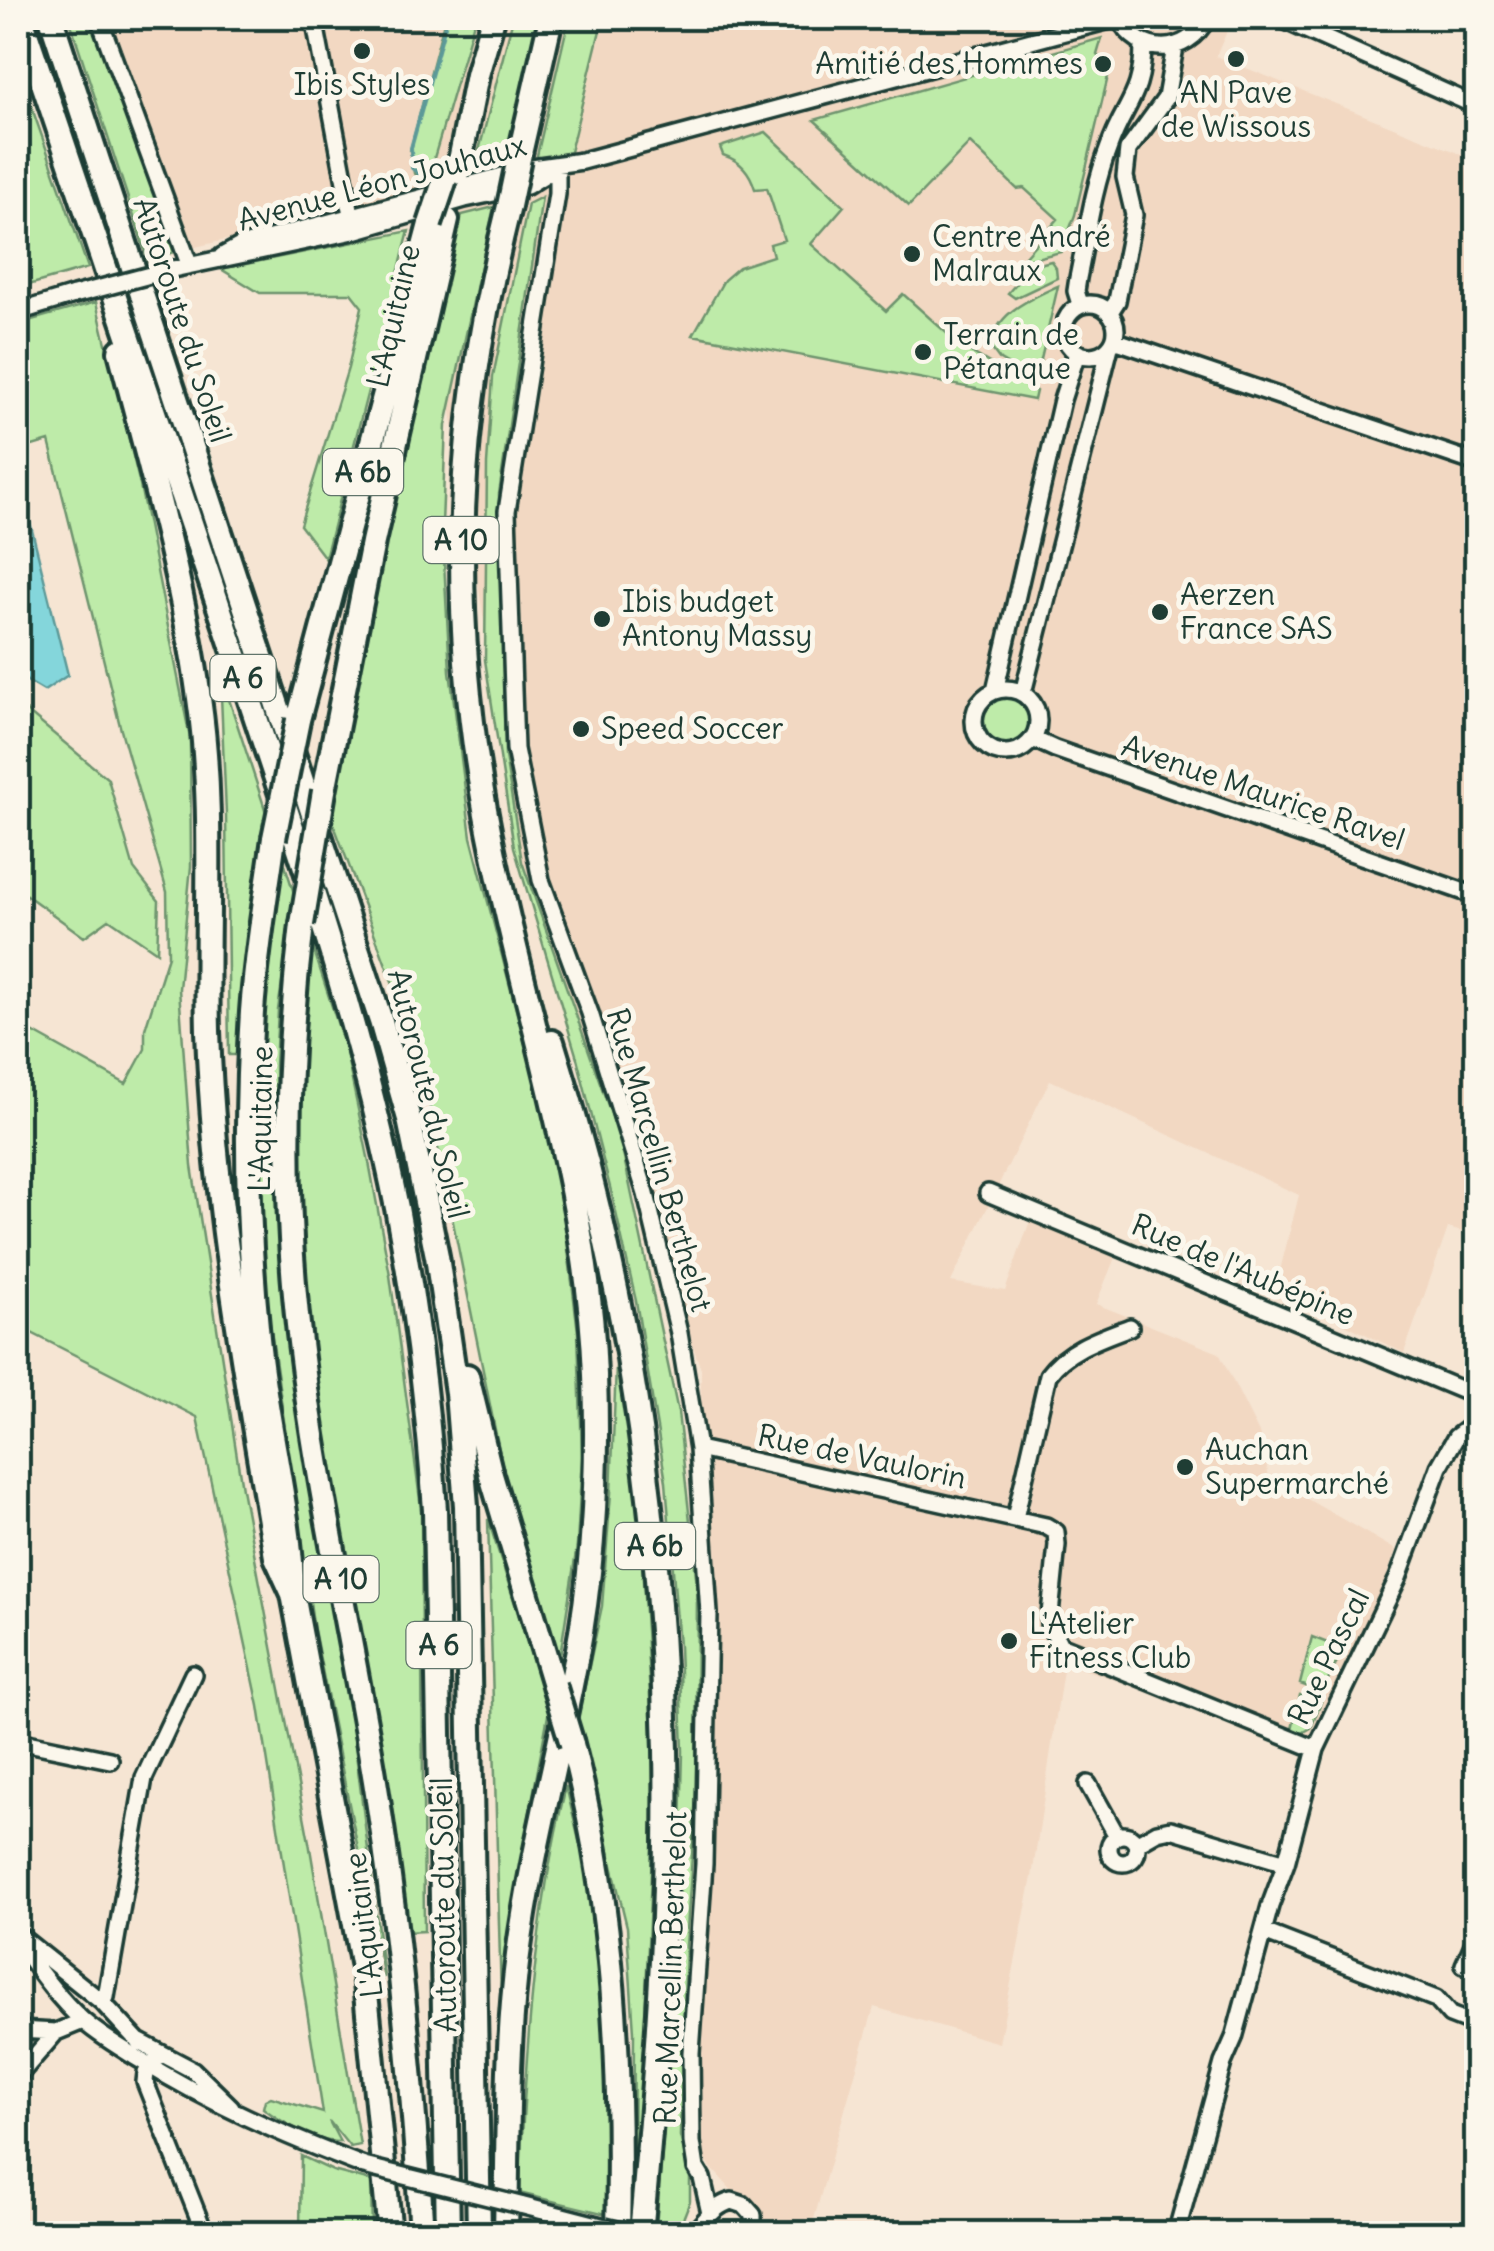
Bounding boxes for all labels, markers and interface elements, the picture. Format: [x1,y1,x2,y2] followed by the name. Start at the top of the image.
[351,40,373,62] marker: Ibis Styles
[815,44,1083,82] place label: Amitié des Hommes
[1225,48,1247,70] marker: AN Pave de Wissous
[1092,53,1114,75] marker: Amitié des Hommes
[293,65,431,103] place label: Ibis Styles
[1161,73,1311,145] place label: AN Pave de Wissous
[233,125,530,239] street label: Avenue Léon Jouhaux
[125,192,240,447] street label: Autoroute du Soleil
[932,217,1111,289] place label: Centre André Malraux
[358,240,428,391] street label: L'Aquitaine
[901,243,923,265] marker: Centre André Malraux
[943,315,1079,387] place label: Terrain de Pétanque
[912,341,934,363] marker: Terrain de Pétanque
[323,449,403,495] road number: A 6b
[424,517,498,563] road number: A 10
[1180,575,1333,647] place label: Aerzen France SAS
[622,582,812,654] place label: Ibis budget Antony Massy
[1149,601,1171,623] marker: Aerzen France SAS
[591,608,613,630] marker: Ibis budget Antony Massy
[210,655,276,701] road number: A 6
[601,709,784,747] place label: Speed Soccer
[570,718,592,740] marker: Speed Soccer
[1117,726,1410,858] street label: Avenue Maurice Ravel
[380,965,478,1222] street label: Autoroute du Soleil
[598,1004,721,1316] street label: Rue Marcellin Berthelot
[240,1046,280,1192] street label: L'Aquitaine
[1126,1205,1361,1333] street label: Rue de l'Aubépine
[754,1415,970,1497] street label: Rue de Vaulorin
[1205,1430,1389,1502] place label: Auchan Supermarché
[1174,1456,1196,1478] marker: Auchan Supermarché
[615,1523,695,1569] road number: A 6b
[304,1556,378,1602] road number: A 10
[1279,1582,1377,1731] street label: Rue Pascal
[1029,1604,1191,1676] place label: L'Atelier Fitness Club
[406,1622,472,1668] road number: A 6
[998,1630,1020,1652] marker: L'Atelier Fitness Club
[422,1777,464,2033] street label: Autoroute du Soleil
[646,1811,694,2125] street label: Rue Marcellin Berthelot
[335,1850,391,2000] street label: L'Aquitaine

